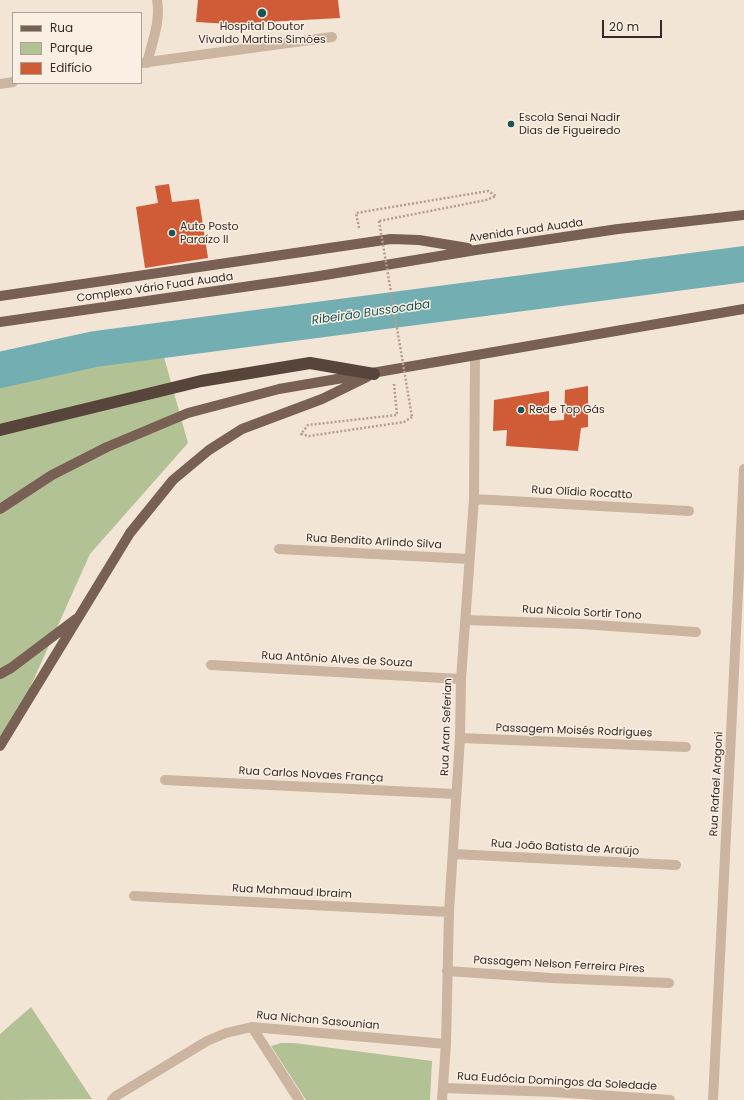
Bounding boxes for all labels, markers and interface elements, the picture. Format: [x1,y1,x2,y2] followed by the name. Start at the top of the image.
[256,7,268,19] marker: Hospital Doutor Vivaldo Martins Simões
[12,12,142,84] legend
[604,12,664,38] scale bar
[609,18,639,35] text: 20 m
[50,19,73,36] text: Rua
[198,20,326,46] place label: Hospital Doutor Vivaldo Martins Simões
[50,39,93,56] text: Parque
[50,59,92,76] text: Edifício
[519,111,620,137] place label: Escola Senai Nadir Dias de Figueiredo
[506,119,516,129] marker: Escola Senai Nadir Dias de Figueiredo
[468,216,584,246] street label: Avenida Fuad Auada
[180,220,239,246] place label: Auto Posto Paraízo II
[167,228,177,238] marker: Auto Posto Paraízo II
[76,270,234,306] street label: Complexo Vário Fuad Auada
[311,298,431,328] water label: Ribeirão Bussocaba
[529,403,605,417] place label: Rede Top Gás
[516,405,526,415] marker: Rede Top Gás
[531,484,633,502] street label: Rua Olídio Rocatto
[306,532,442,552] street label: Rua Bendito Arlindo Silva
[522,603,642,623] street label: Rua Nicola Sortir Tono
[261,649,413,671] street label: Rua Antônio Alves de Souza
[439,678,455,776] street label: Rua Aran Seferian
[495,722,653,740] street label: Passagem Moisés Rodrigues
[708,731,726,837] street label: Rua Rafael Aragoni
[238,765,384,785] street label: Rua Carlos Novaes França
[491,838,639,858] street label: Rua João Batista de Araújo
[232,882,352,902] street label: Rua Mahmaud Ibraim
[473,954,645,976] street label: Passagem Nelson Ferreira Pires
[256,1009,380,1033] street label: Rua Nichan Sasounian
[457,1070,657,1094] street label: Rua Eudócia Domingos da Soledade

